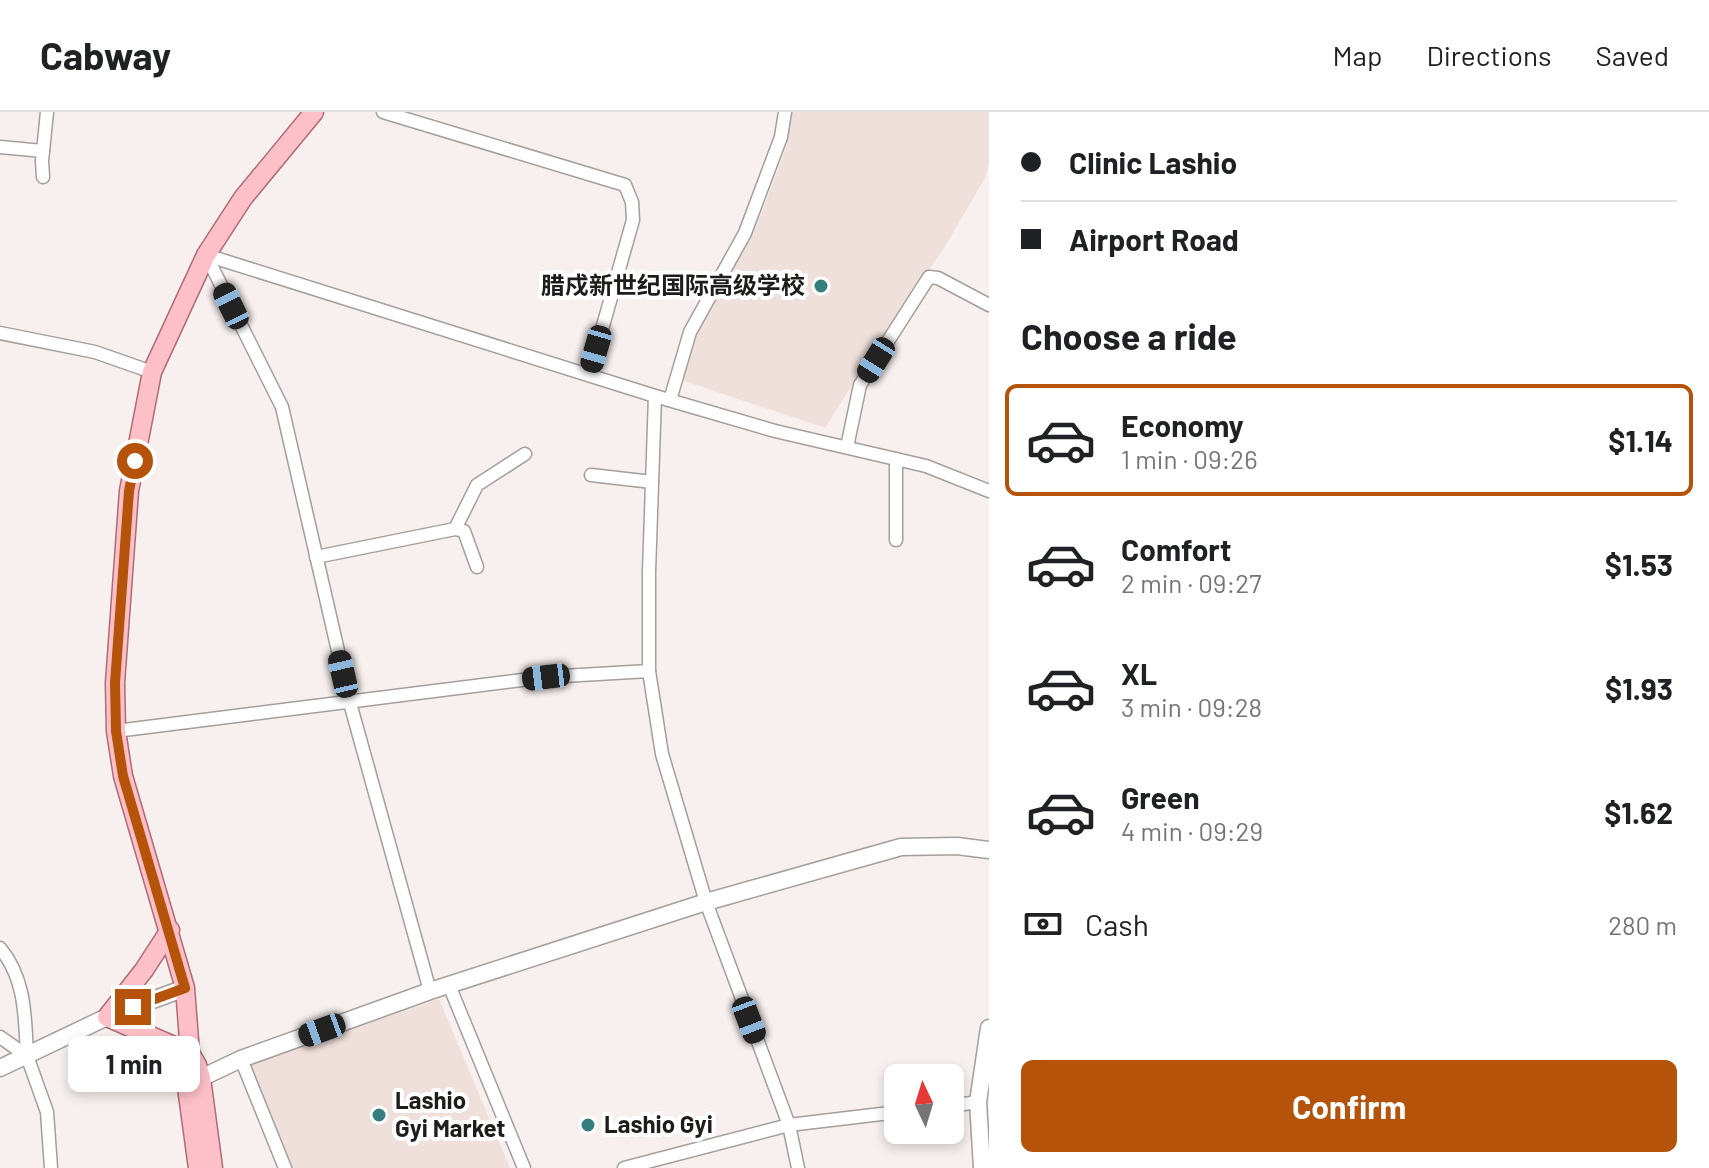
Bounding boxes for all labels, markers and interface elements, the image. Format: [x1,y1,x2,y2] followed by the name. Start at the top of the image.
[40,32,171,78] text: Cabway
[1333,38,1382,72] text: Map
[1426,38,1552,72] text: Directions
[1596,38,1669,72] text: Saved
[1069,144,1237,180] text: Clinic Lashio
[1069,221,1239,257] text: Airport Road
[541,270,805,299] place label: 腊戍新世纪国际高级学校
[812,277,830,295] marker: 腊戍新世纪国际高级学校
[210,279,252,333] car
[1021,314,1237,357] text: Choose a ride
[578,323,614,375] car
[853,333,899,387] car
[1025,404,1097,476] icon: car
[1121,407,1244,443] text: Economy
[1608,422,1673,458] text: $1.14
[117,443,153,479] route start
[1121,443,1258,474] text: 1 min · 09:26
[1025,528,1097,600] icon: car
[1121,531,1231,567] text: Comfort
[1605,546,1673,582] text: $1.53
[1121,567,1261,598] text: 2 min · 09:27
[326,648,360,700] car
[1025,652,1097,724] icon: car
[1121,655,1157,691] text: XL
[521,662,571,692] car
[1605,670,1673,706] text: $1.93
[1121,691,1262,722] text: 3 min · 09:28
[1025,776,1097,848] icon: car
[1121,779,1200,815] text: Green
[1604,794,1673,830] text: $1.62
[1121,815,1263,846] text: 4 min · 09:29
[1021,902,1065,946] icon: cash
[1085,906,1149,942] text: Cash
[1608,909,1677,940] text: 280 m
[115,989,151,1025] route end
[729,993,769,1047] car
[295,1011,349,1049] car
[67,1035,199,1091] callout: 1 min
[106,1048,162,1079] text: 1 min
[1021,1060,1677,1152] button: Confirm
[884,1064,964,1144] north arrow
[884,1064,964,1144] map controls
[395,1085,505,1142] place label: Lashio Gyi Market
[370,1106,388,1124] marker: Lashio Gyi Market
[604,1109,713,1138] place label: Lashio Gyi
[579,1116,597,1134] marker: Lashio Gyi

